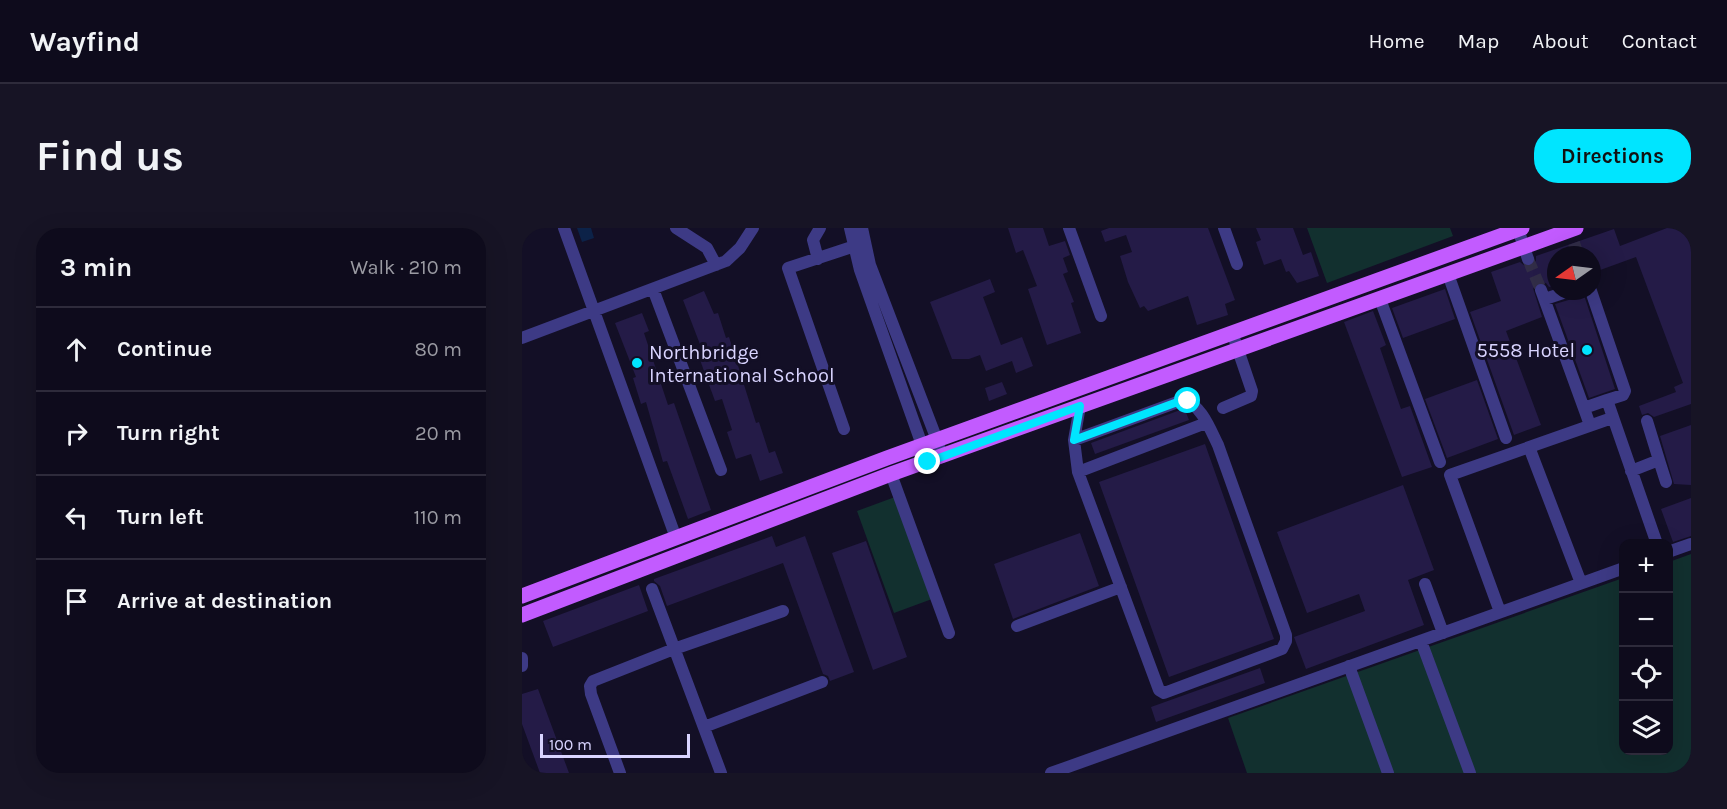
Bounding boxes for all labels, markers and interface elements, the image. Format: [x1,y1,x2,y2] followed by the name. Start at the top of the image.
[30,25,140,58] text: Wayfind
[1369,29,1425,53] text: Home
[1458,29,1499,53] text: Map
[1532,29,1589,53] text: About
[1622,29,1697,53] text: Contact
[1534,129,1691,183] button: Directions
[36,131,184,181] text: Find us
[1547,246,1601,300] north arrow
[60,252,132,283] text: 3 min
[350,256,462,279] text: Walk · 210 m
[60,333,93,366] icon: ahead
[117,336,212,362] text: Continue
[414,338,462,361] text: 80 m
[1476,339,1575,362] place label: 5558 Hotel
[649,341,835,387] place label: Northbridge International School
[1580,343,1594,357] marker: 5558 Hotel
[630,356,644,370] marker: Northbridge International School
[1174,387,1200,413] route start
[60,417,93,450] icon: right
[117,420,220,446] text: Turn right
[415,422,462,445] text: 20 m
[914,448,940,474] route end
[60,501,93,534] icon: left
[117,504,204,530] text: Turn left
[413,506,462,529] text: 110 m
[1619,539,1673,755] map controls
[1619,539,1673,593] button: +
[60,585,93,618] icon: arrive
[117,588,332,614] text: Arrive at destination
[1619,593,1673,647] button: −
[1619,647,1673,701] button: locate
[1619,701,1673,755] button: layers
[540,731,690,758] scale bar
[549,735,592,754] text: 100 m

